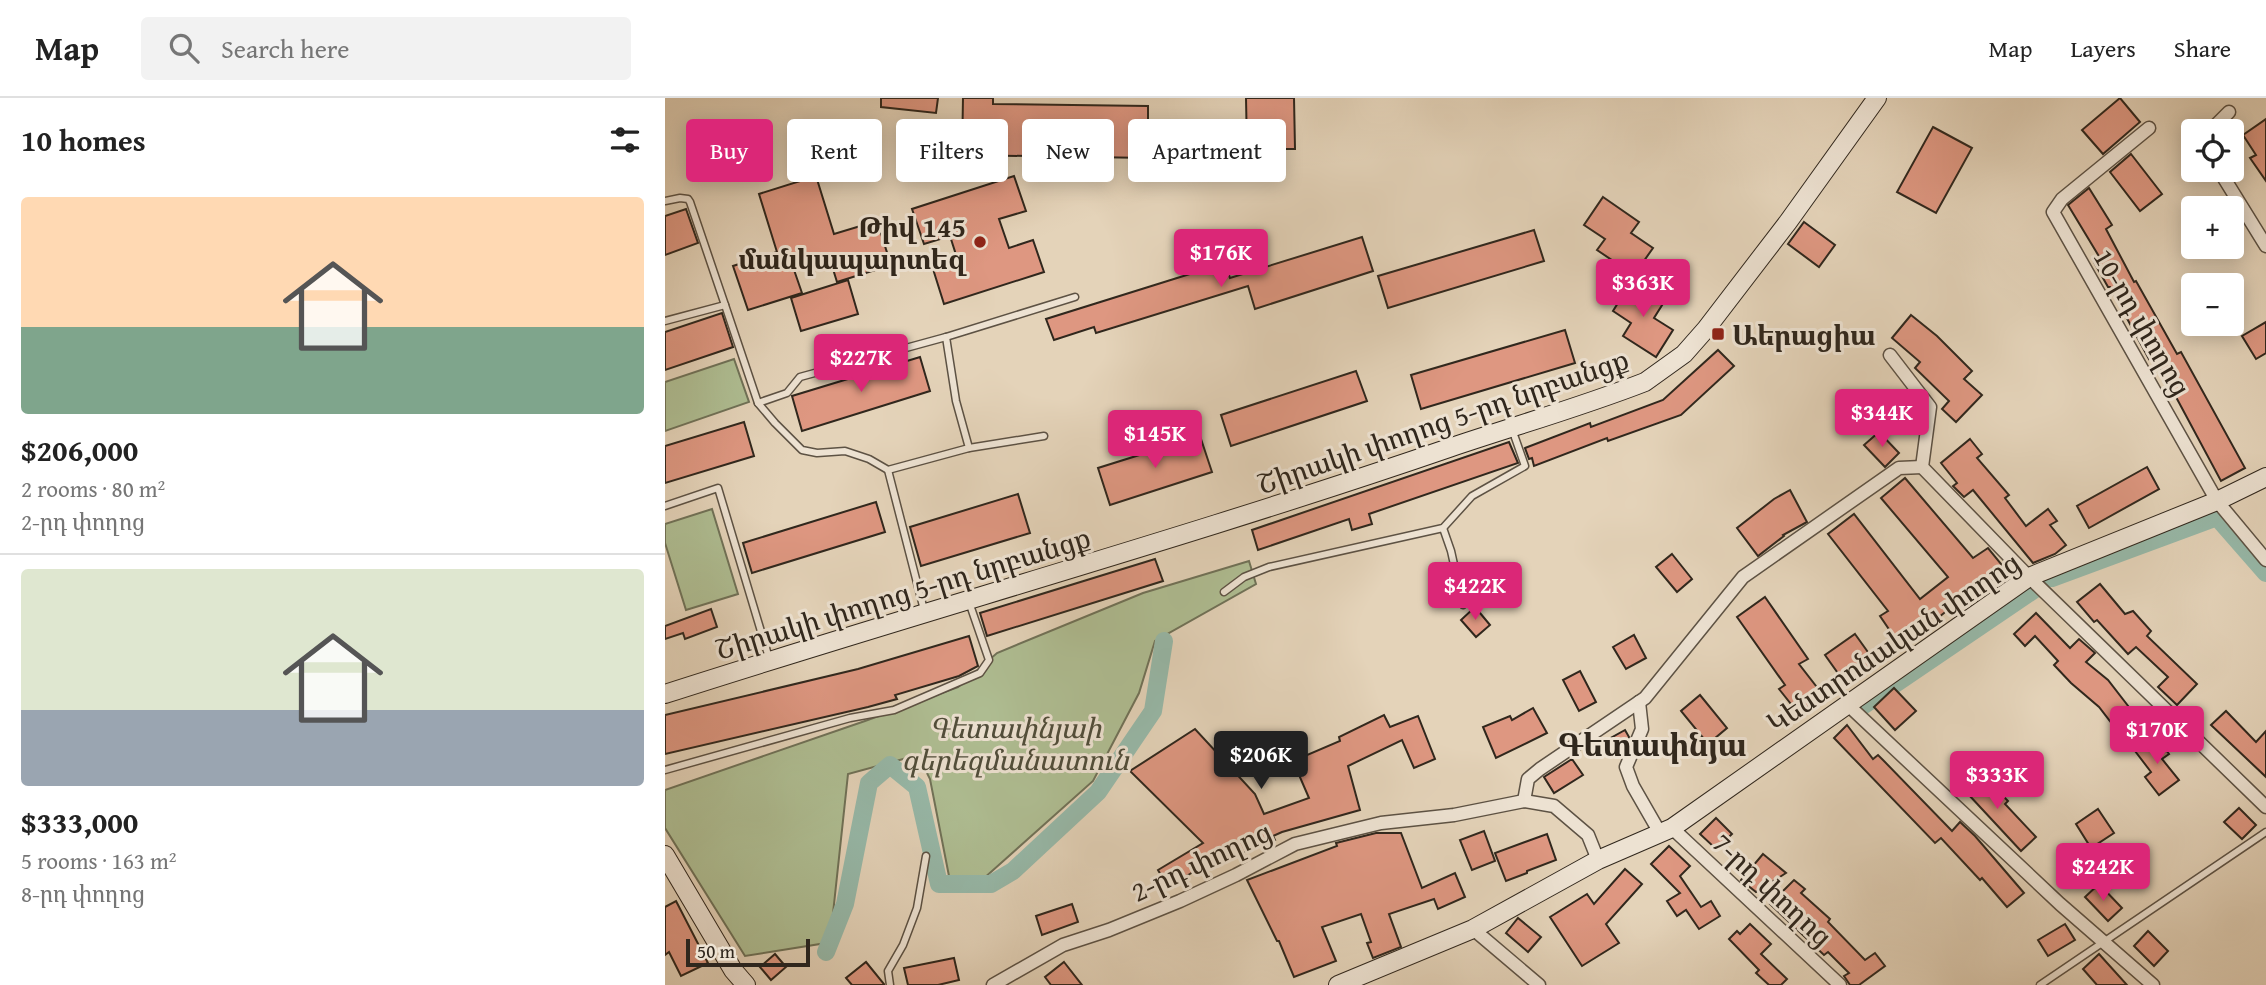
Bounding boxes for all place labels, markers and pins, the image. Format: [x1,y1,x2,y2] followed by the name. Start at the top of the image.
[739,206,967,279] place label: Թիվ 145 մանկապարտեզ
[1172,230,1270,289] pin: $176K
[972,234,988,250] marker: Թիվ 145 մանկապարտեզ
[1594,260,1692,319] pin: $363K
[1732,314,1876,355] place label: Աերացիա
[1710,326,1726,342] marker: Աերացիա
[812,334,910,394] pin: $227K
[1833,390,1931,449] pin: $344K
[1106,410,1204,470] pin: $145K
[1426,562,1524,622] pin: $422K
[2108,706,2206,766] pin: $170K
[1212,732,1310,791] pin: $206K
[1948,752,2046,811] pin: $333K
[2054,844,2152,903] pin: $242K

